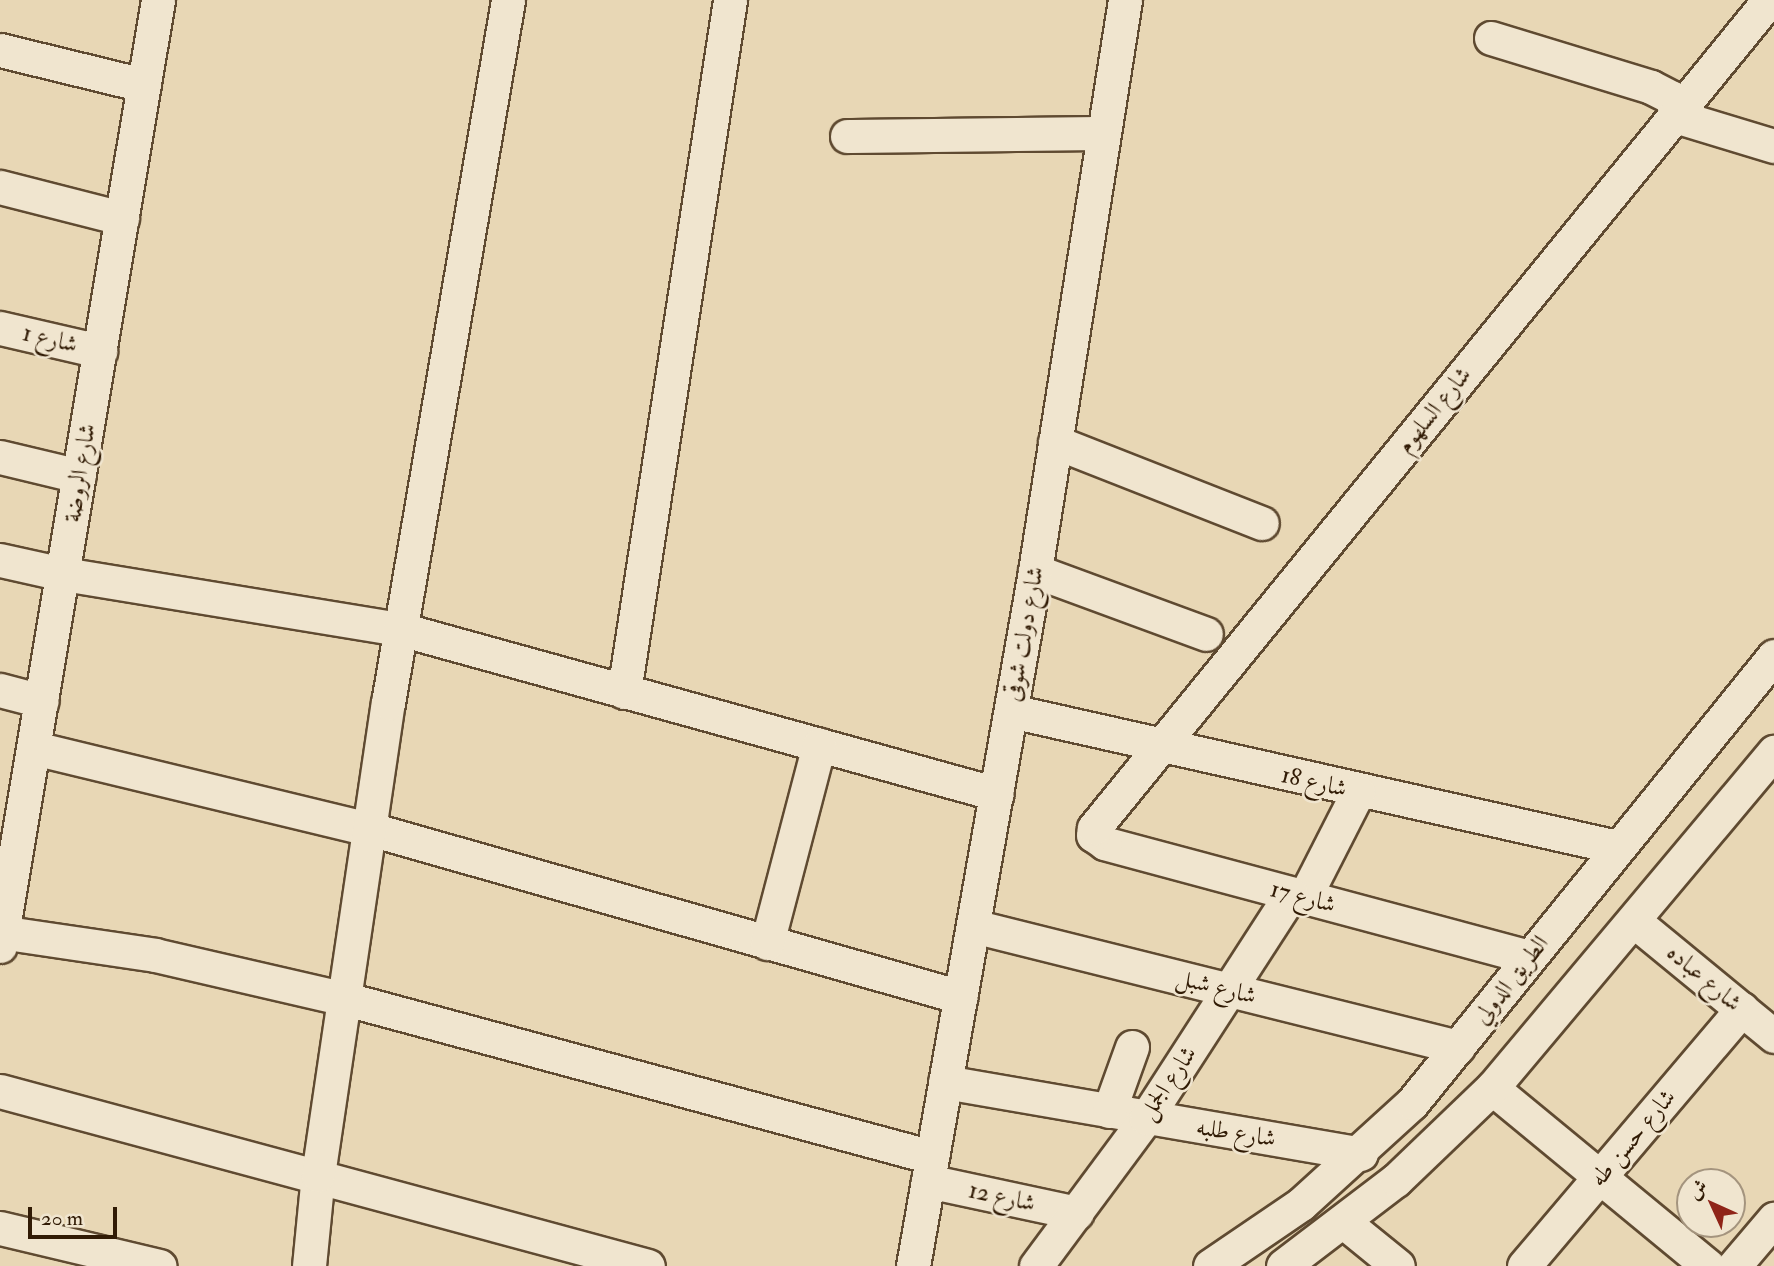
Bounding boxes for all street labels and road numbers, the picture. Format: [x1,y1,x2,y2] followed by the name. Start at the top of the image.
[20,319,80,359] street label: شارع 1
[1390,361,1478,459] street label: شارع السلهوم
[58,422,102,524] street label: شارع الروضة
[998,564,1050,704] street label: شارع دولت شوقى
[1278,760,1350,804] street label: شارع 18
[1267,875,1339,919] street label: شارع 17
[1467,930,1555,1030] street label: الطريق الدولي
[1661,938,1747,1018] street label: شارع عباده
[1173,963,1259,1011] street label: شارع شبل
[1133,1041,1203,1125] street label: شارع الجمل
[1584,1083,1682,1193] street label: شارع حسن طه
[1194,1113,1278,1153] street label: شارع طلبه
[966,1176,1038,1218] street label: شارع 12

